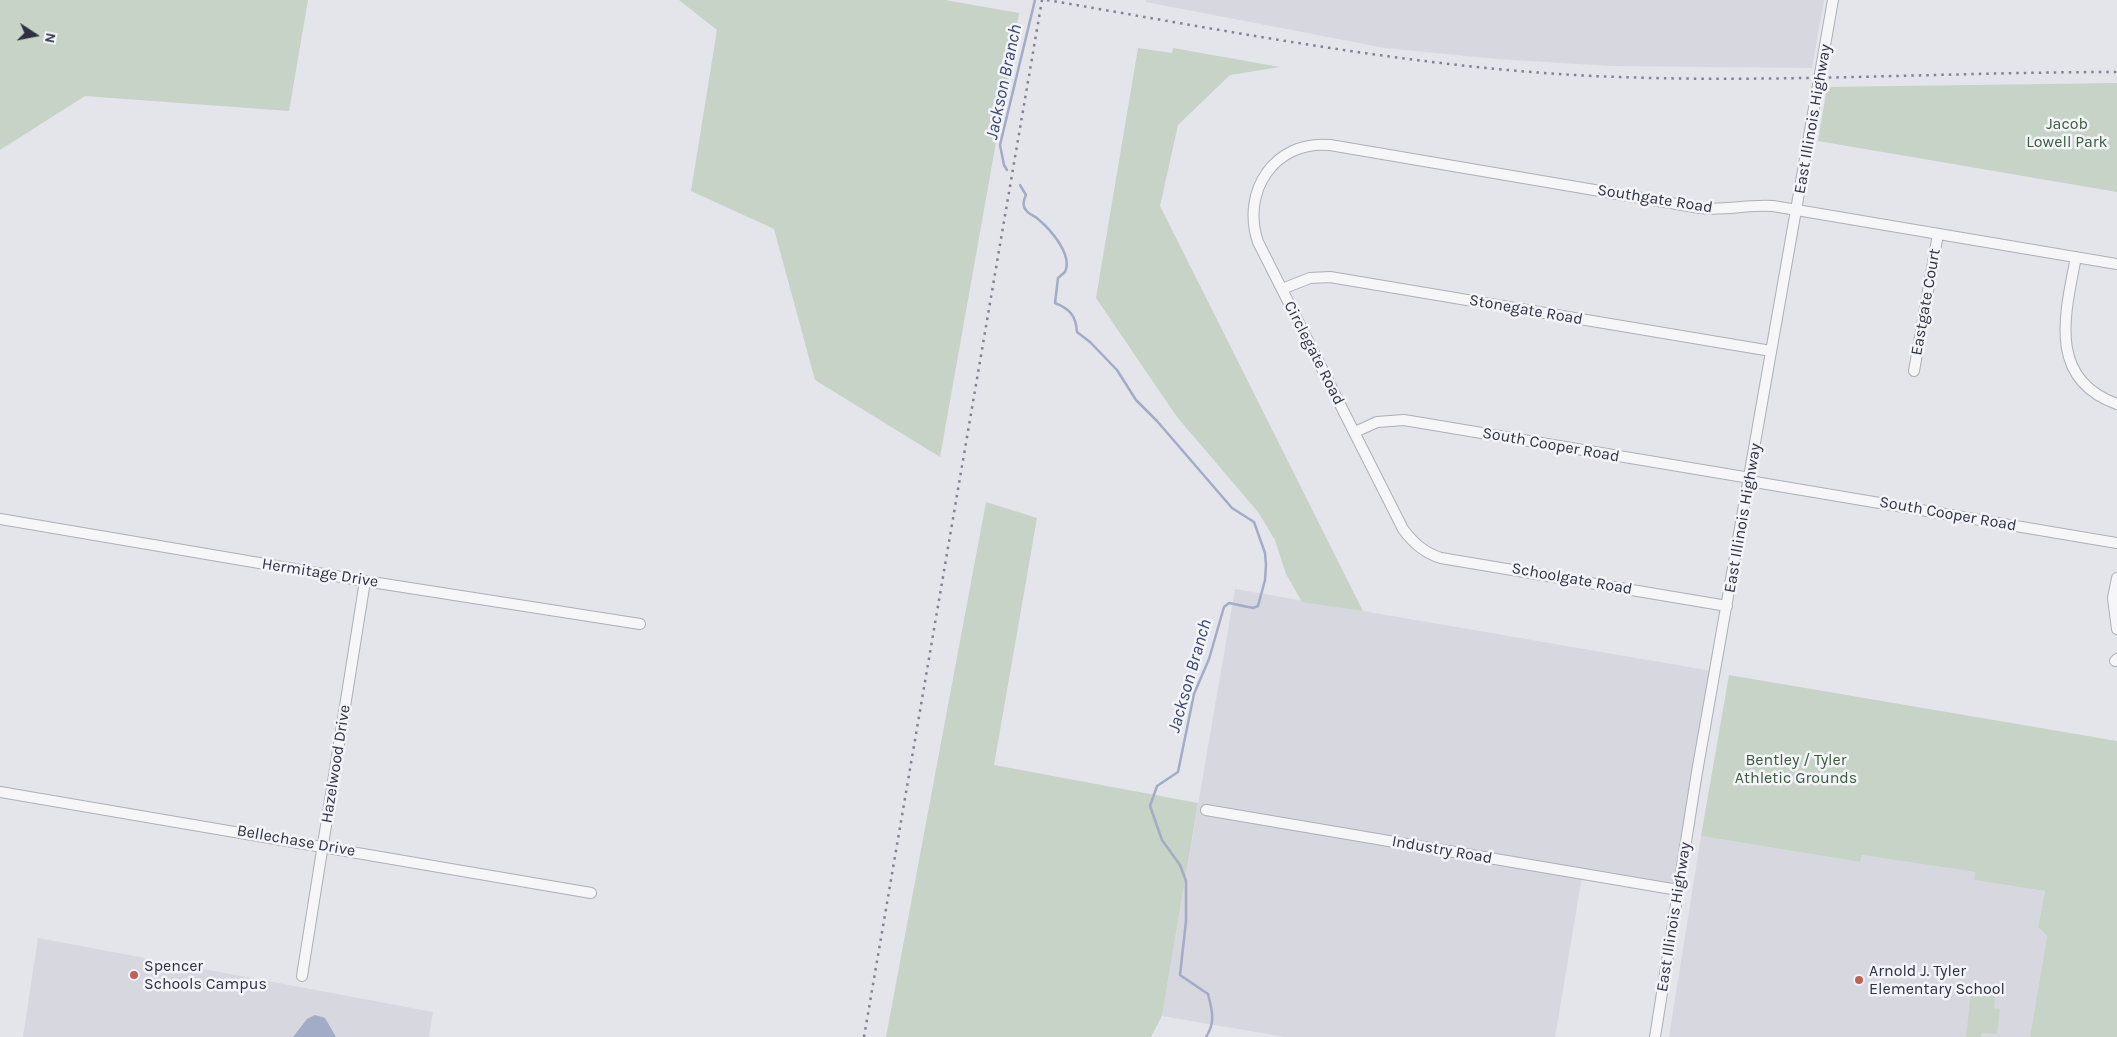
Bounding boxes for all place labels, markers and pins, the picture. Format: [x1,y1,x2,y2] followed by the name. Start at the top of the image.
[144,956,267,994] place label: Spencer Schools Campus
[1869,961,2005,999] place label: Arnold J. Tyler Elementary School
[128,969,140,981] marker: Spencer Schools Campus
[1853,974,1865,986] marker: Arnold J. Tyler Elementary School

